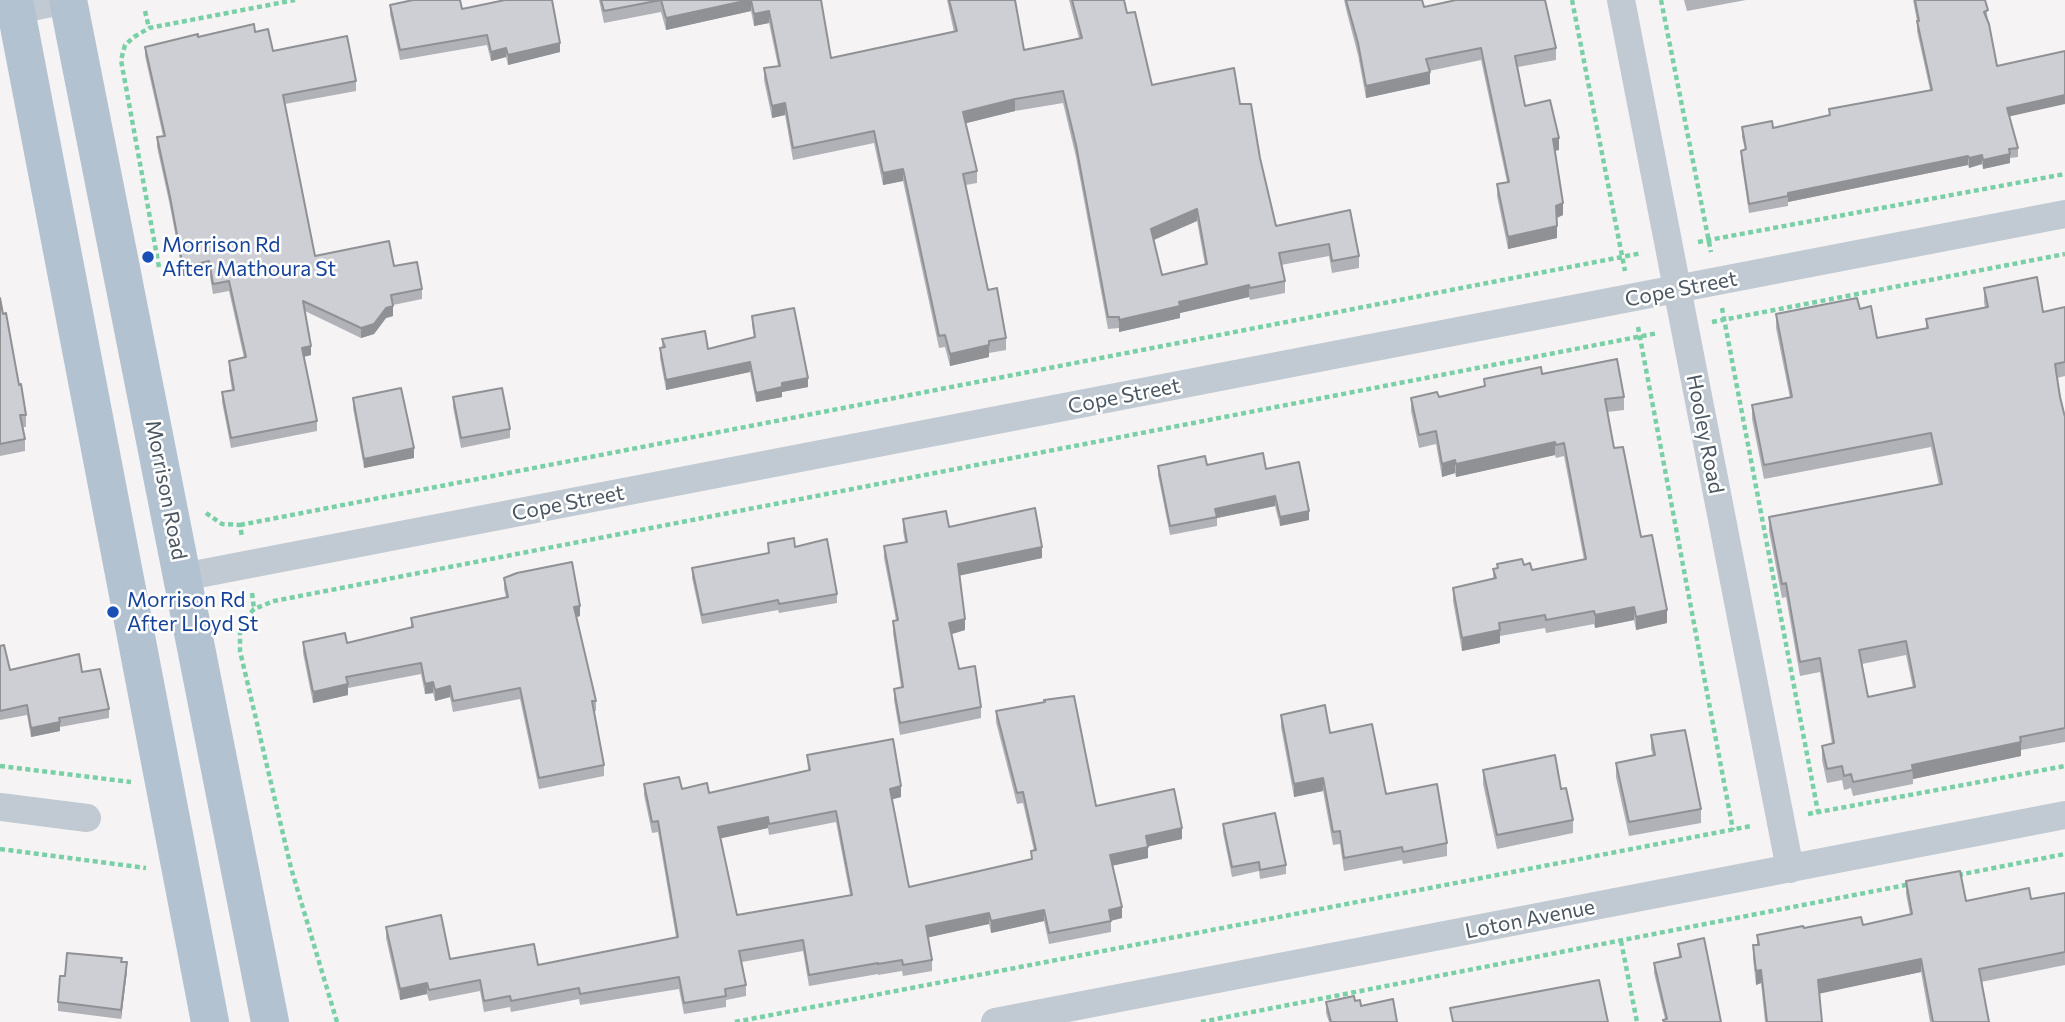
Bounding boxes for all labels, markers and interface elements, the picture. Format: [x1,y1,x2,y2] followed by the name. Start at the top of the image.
[162,232,336,282] place label: Morrison Rd After Mathoura St
[140,249,156,265] marker: Morrison Rd After Mathoura St
[1623,266,1739,312] street label: Cope Street
[1681,372,1729,496] street label: Hooley Road
[1066,373,1182,419] street label: Cope Street
[140,418,192,562] street label: Morrison Road
[510,480,626,526] street label: Cope Street
[127,587,258,637] place label: Morrison Rd After Lloyd St
[105,604,121,620] marker: Morrison Rd After Lloyd St
[1463,894,1597,944] street label: Loton Avenue

